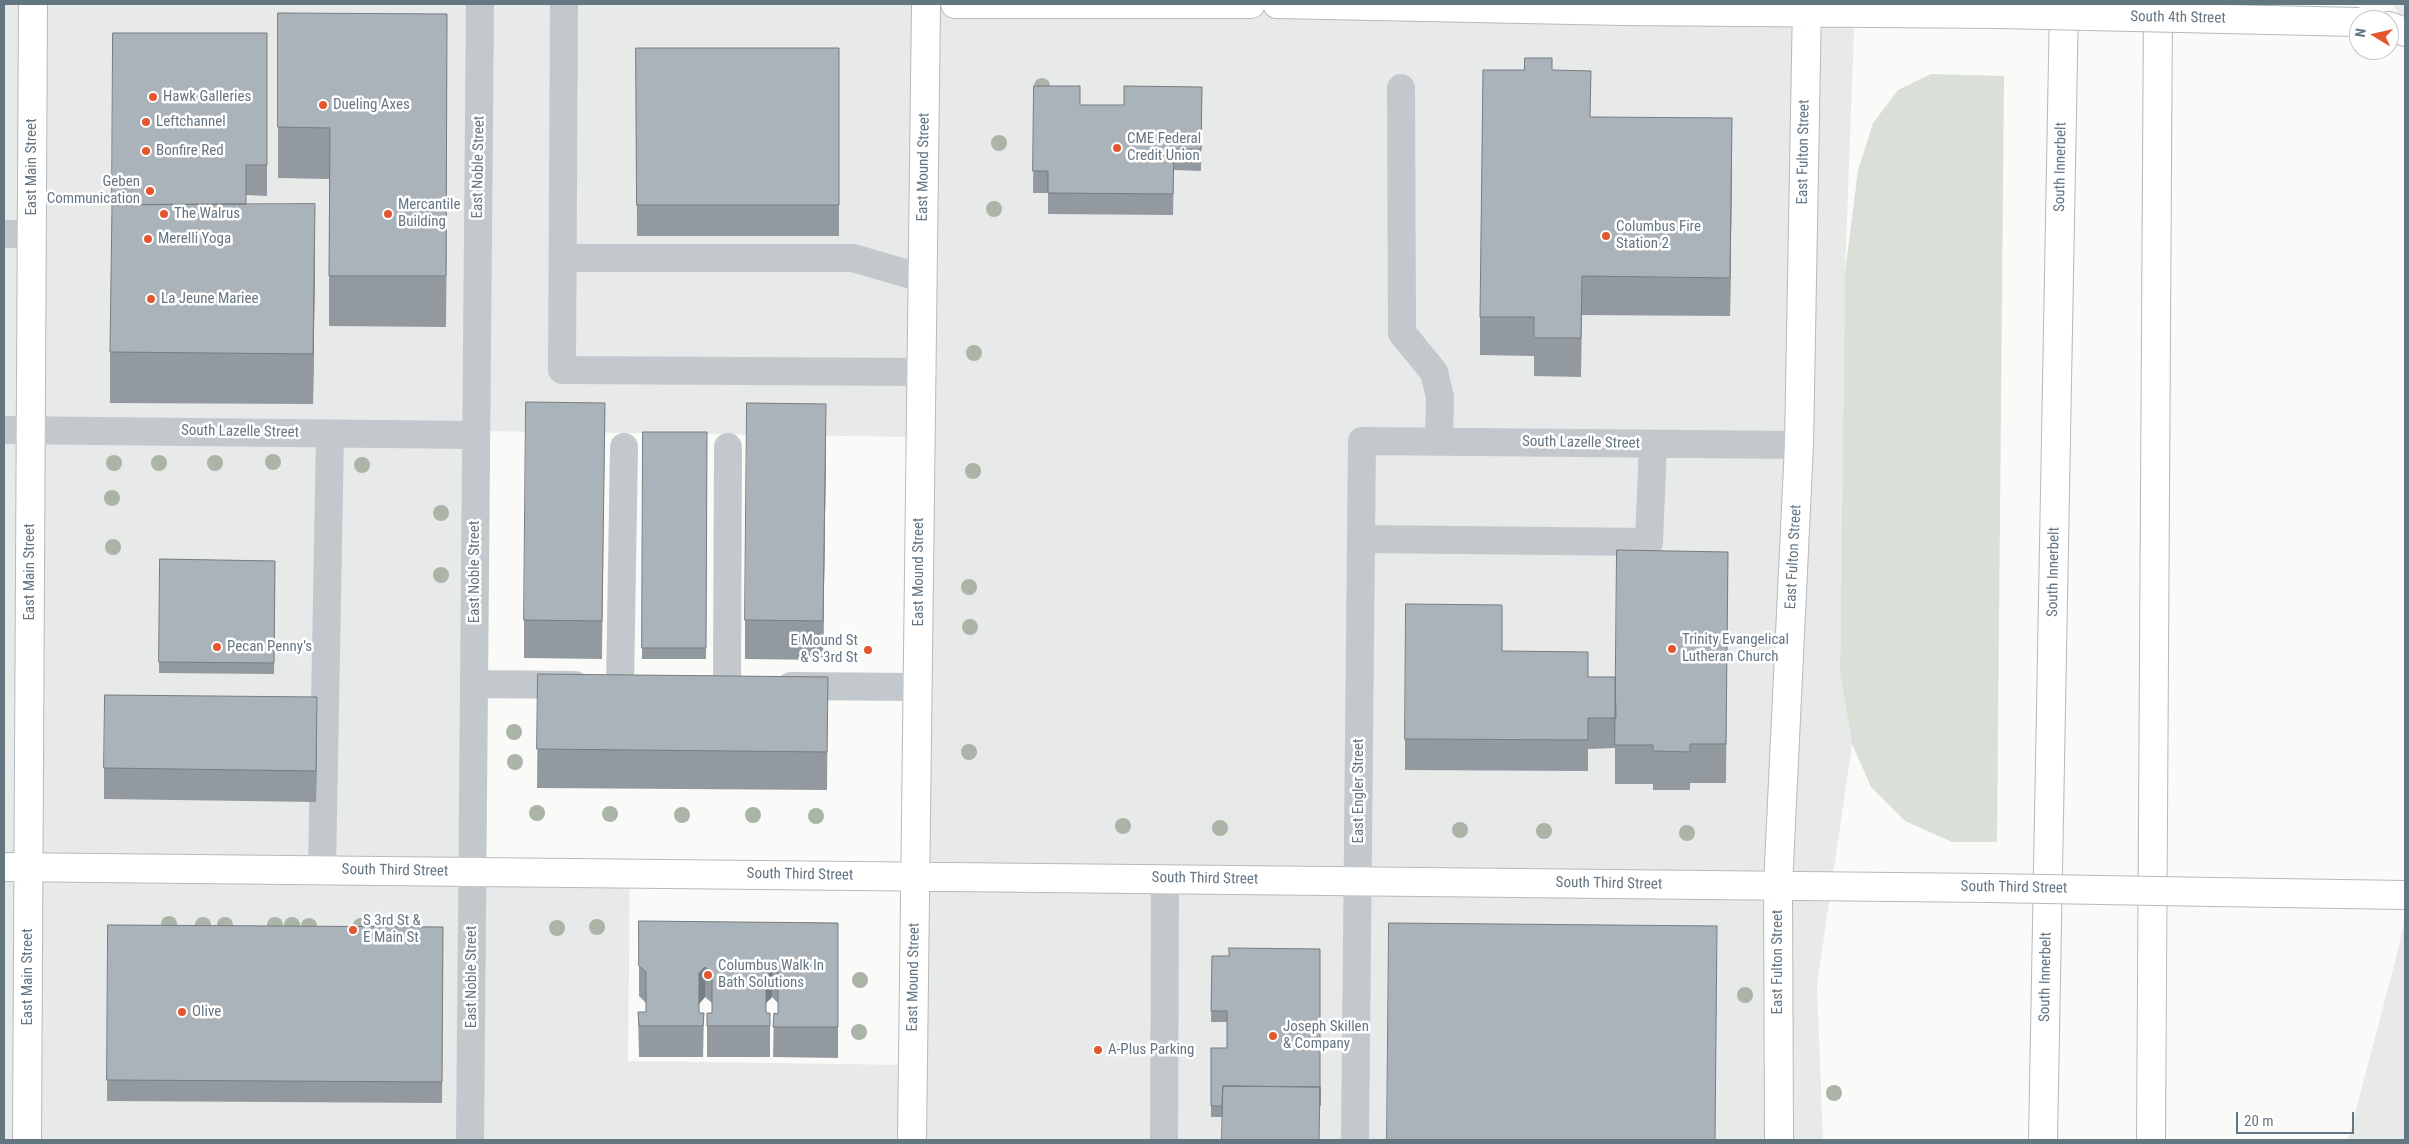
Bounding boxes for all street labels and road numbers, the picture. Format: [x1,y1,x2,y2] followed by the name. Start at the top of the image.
[2130,8,2226,28] street label: South 4th Street
[1794,99,1814,205] street label: East Fulton Street
[914,112,934,222] street label: East Mound Street
[469,116,489,218] street label: East Noble Street
[23,118,41,216] street label: East Main Street
[2051,122,2071,212] street label: South Innerbelt
[181,422,299,442] street label: South Lazelle Street
[1522,433,1640,453] street label: South Lazelle Street
[1782,504,1806,610] street label: East Fulton Street
[910,518,928,626] street label: East Mound Street
[466,521,484,623] street label: East Noble Street
[21,523,39,621] street label: East Main Street
[2044,527,2064,617] street label: South Innerbelt
[1350,738,1368,844] street label: East Engler Street
[342,861,448,881] street label: South Third Street
[747,865,853,885] street label: South Third Street
[1152,869,1258,889] street label: South Third Street
[1556,874,1662,894] street label: South Third Street
[1961,878,2067,898] street label: South Third Street
[1769,910,1787,1014] street label: East Fulton Street
[904,922,924,1032] street label: East Mound Street
[463,926,481,1028] street label: East Noble Street
[19,928,37,1026] street label: East Main Street
[2036,932,2056,1022] street label: South Innerbelt

